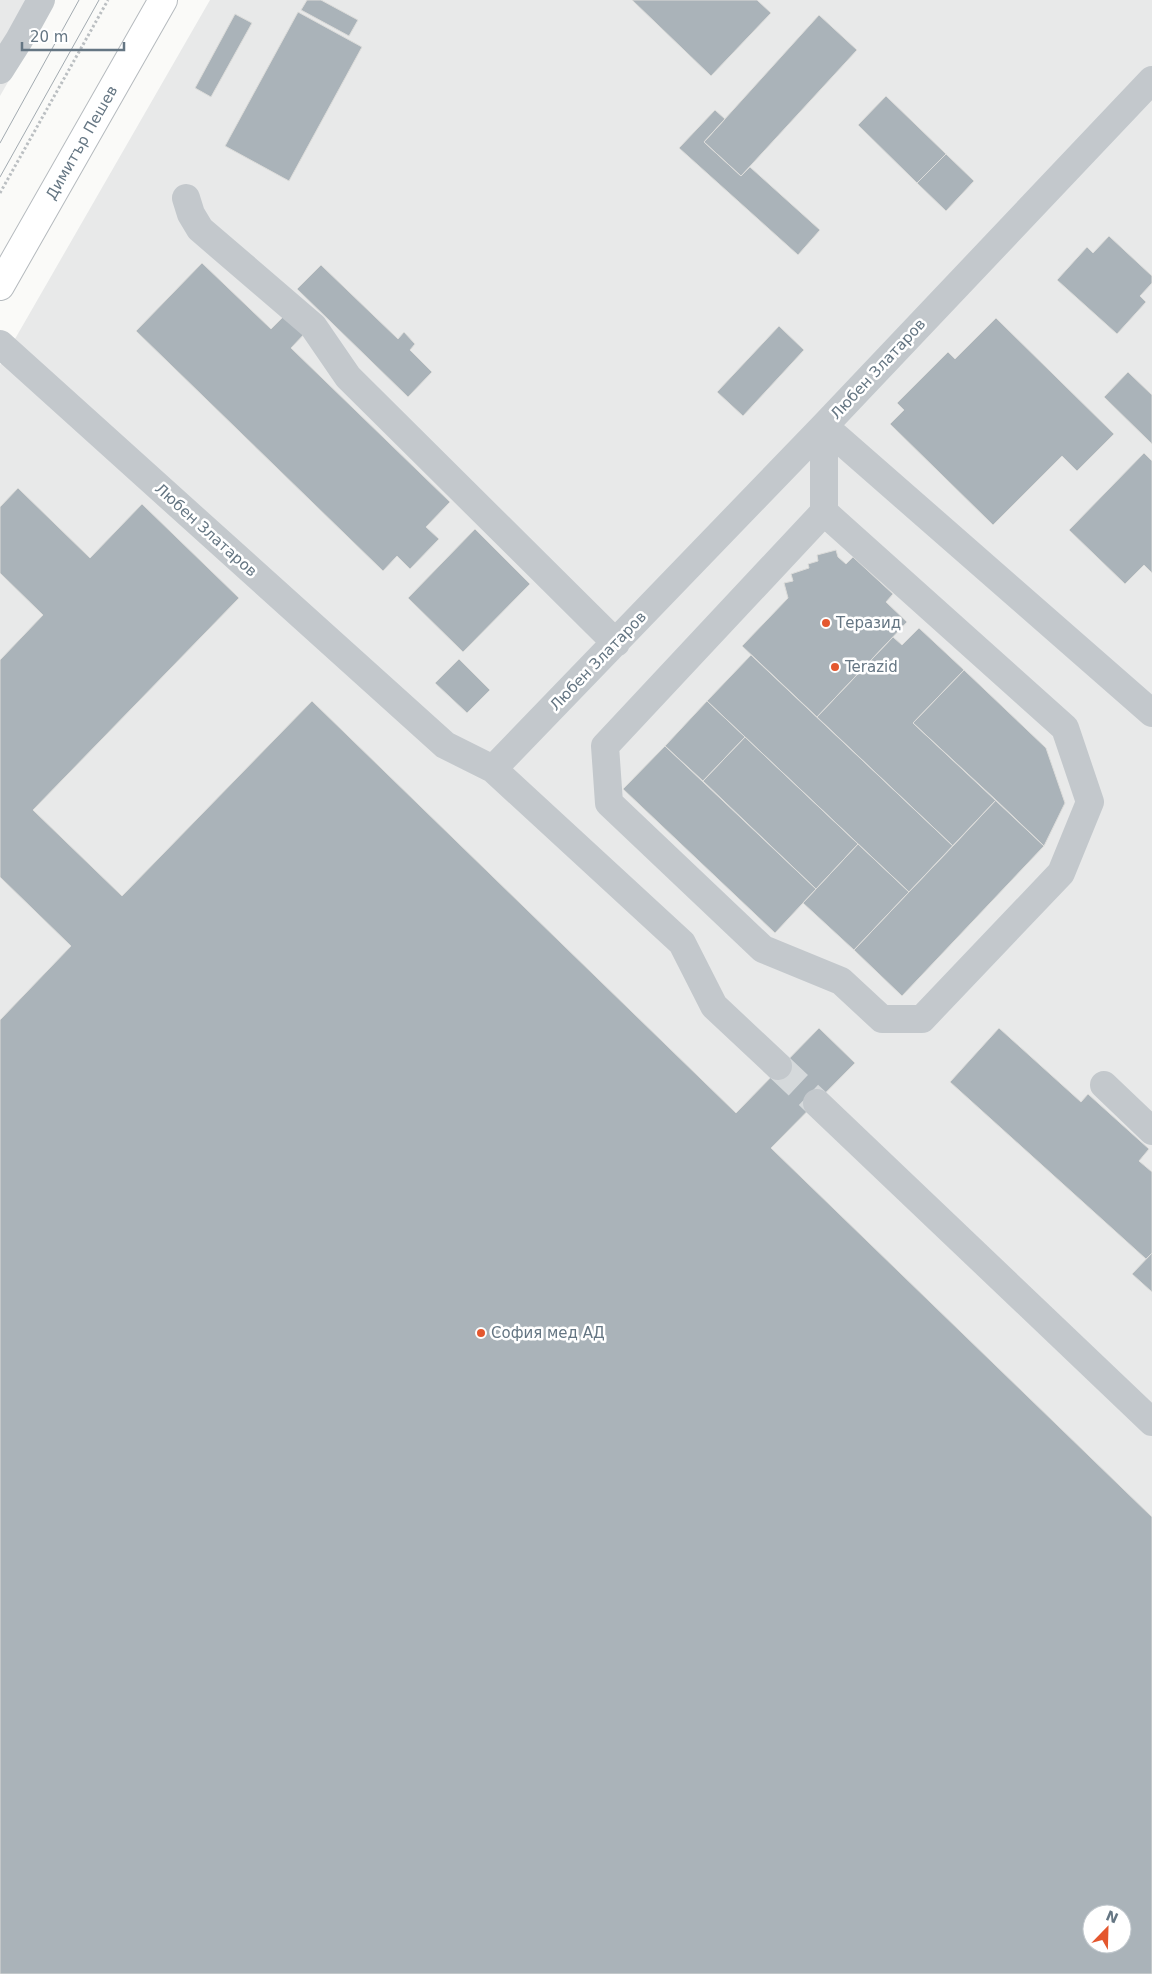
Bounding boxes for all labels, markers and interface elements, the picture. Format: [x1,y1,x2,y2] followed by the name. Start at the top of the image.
[22,20,125,52] scale bar
[30,28,68,46] text: 20 m
[42,82,121,203] street label: Димитър Пешев
[827,315,929,423] street label: Любен Златаров
[151,480,261,580] street label: Любен Златаров
[546,608,650,714] street label: Любен Златаров
[835,614,901,632] place label: Теразид
[820,617,832,629] marker: Теразид
[844,658,898,676] place label: Terazid
[829,661,841,673] marker: Terazid
[491,1324,605,1342] place label: София мед АД
[475,1327,487,1339] marker: София мед АД
[1082,1904,1132,1954] north arrow
[1104,1907,1121,1927] text: N

